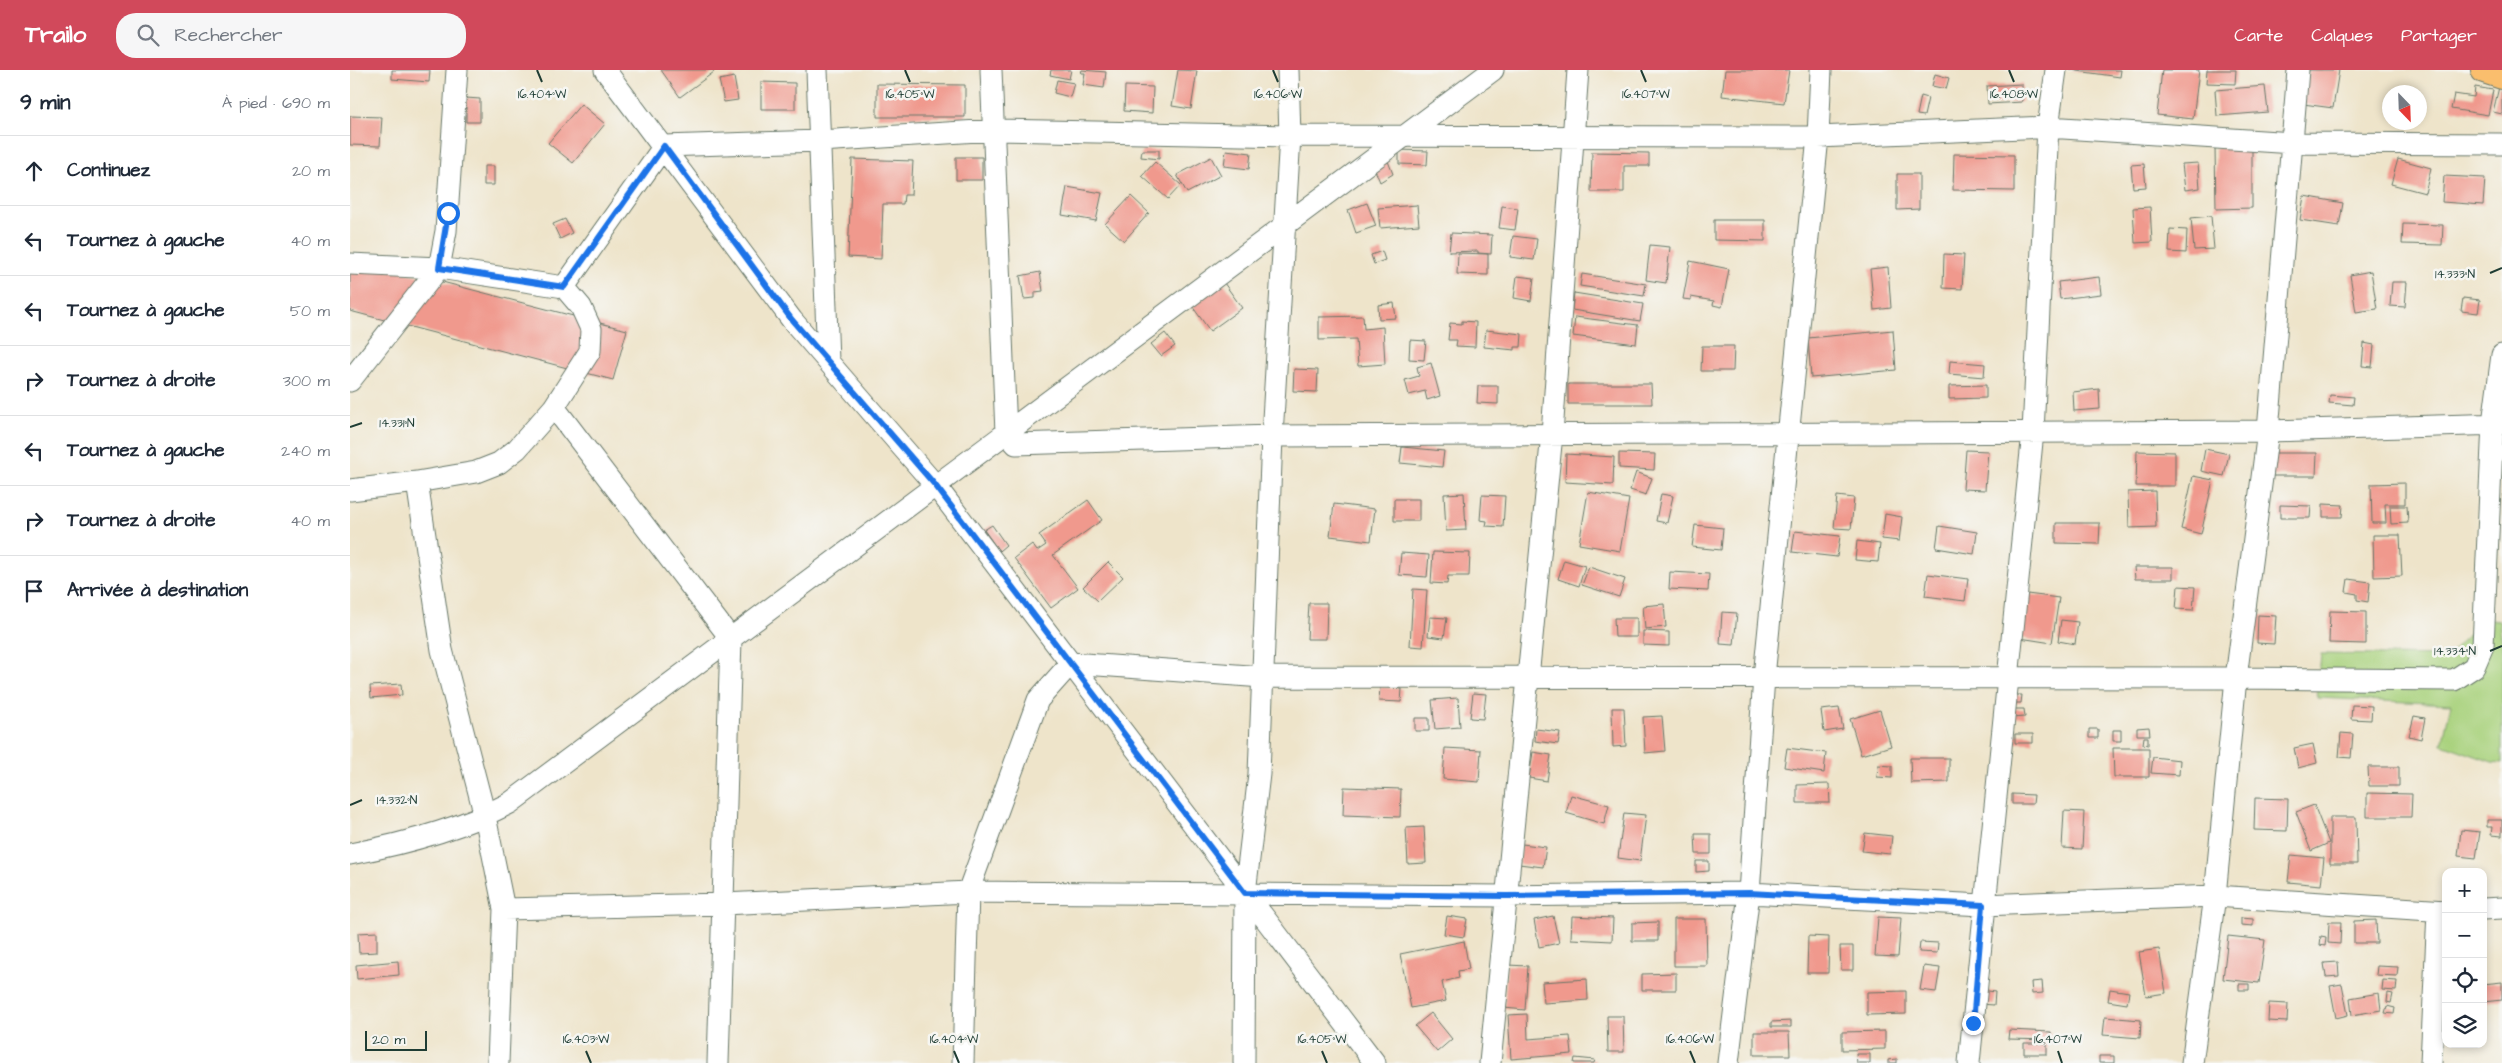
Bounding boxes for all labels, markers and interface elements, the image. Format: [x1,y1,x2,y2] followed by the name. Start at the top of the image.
[116,13,466,58] search box
[25,18,86,52] text: Trailo
[134,21,162,49] icon: search
[174,22,283,49] text: Rechercher
[2234,23,2283,48] text: Carte
[2311,23,2373,48] text: Calques
[2401,23,2477,48] text: Partager
[2382,85,2427,130] north arrow
[518,86,567,103] text: 16.404°W
[886,86,935,103] text: 16.405°W
[1254,86,1303,103] text: 16.406°W
[1622,86,1671,103] text: 16.407°W
[1990,86,2039,103] text: 16.408°W
[20,88,70,117] text: 9 min
[222,92,330,114] text: À pied · 690 m
[20,157,48,185] icon: ahead
[67,157,150,184] text: Continuez
[292,160,330,182] text: 20 m
[437,202,460,225] route start
[20,227,48,255] icon: left
[67,227,225,254] text: Tournez à gauche
[290,230,330,252] text: 40 m
[2435,266,2475,283] text: 14.333°N
[20,297,48,325] icon: left
[67,297,225,324] text: Tournez à gauche
[290,300,330,322] text: 50 m
[20,367,48,395] icon: right
[67,367,215,394] text: Tournez à droite
[283,370,330,392] text: 300 m
[379,415,415,432] text: 14.331°N
[20,437,48,465] icon: left
[67,437,225,464] text: Tournez à gauche
[281,440,330,462] text: 240 m
[20,507,48,535] icon: right
[67,507,215,534] text: Tournez à droite
[290,510,330,532] text: 40 m
[20,577,48,605] icon: arrive
[67,577,248,604] text: Arrivée à destination
[2434,643,2476,660] text: 14.334°N
[377,792,418,809] text: 14.332°N
[2442,868,2487,1048] map controls
[2442,868,2487,913] button: +
[2442,913,2487,958] button: −
[2442,958,2487,1003] button: locate
[2442,1003,2487,1048] button: layers
[1962,1012,1985,1035] route end
[365,1028,428,1051] scale bar
[372,1030,405,1050] text: 20 m
[563,1031,610,1048] text: 16.403°W
[930,1031,979,1048] text: 16.404°W
[1298,1031,1347,1048] text: 16.405°W
[1666,1031,1715,1048] text: 16.406°W
[2034,1031,2083,1048] text: 16.407°W

